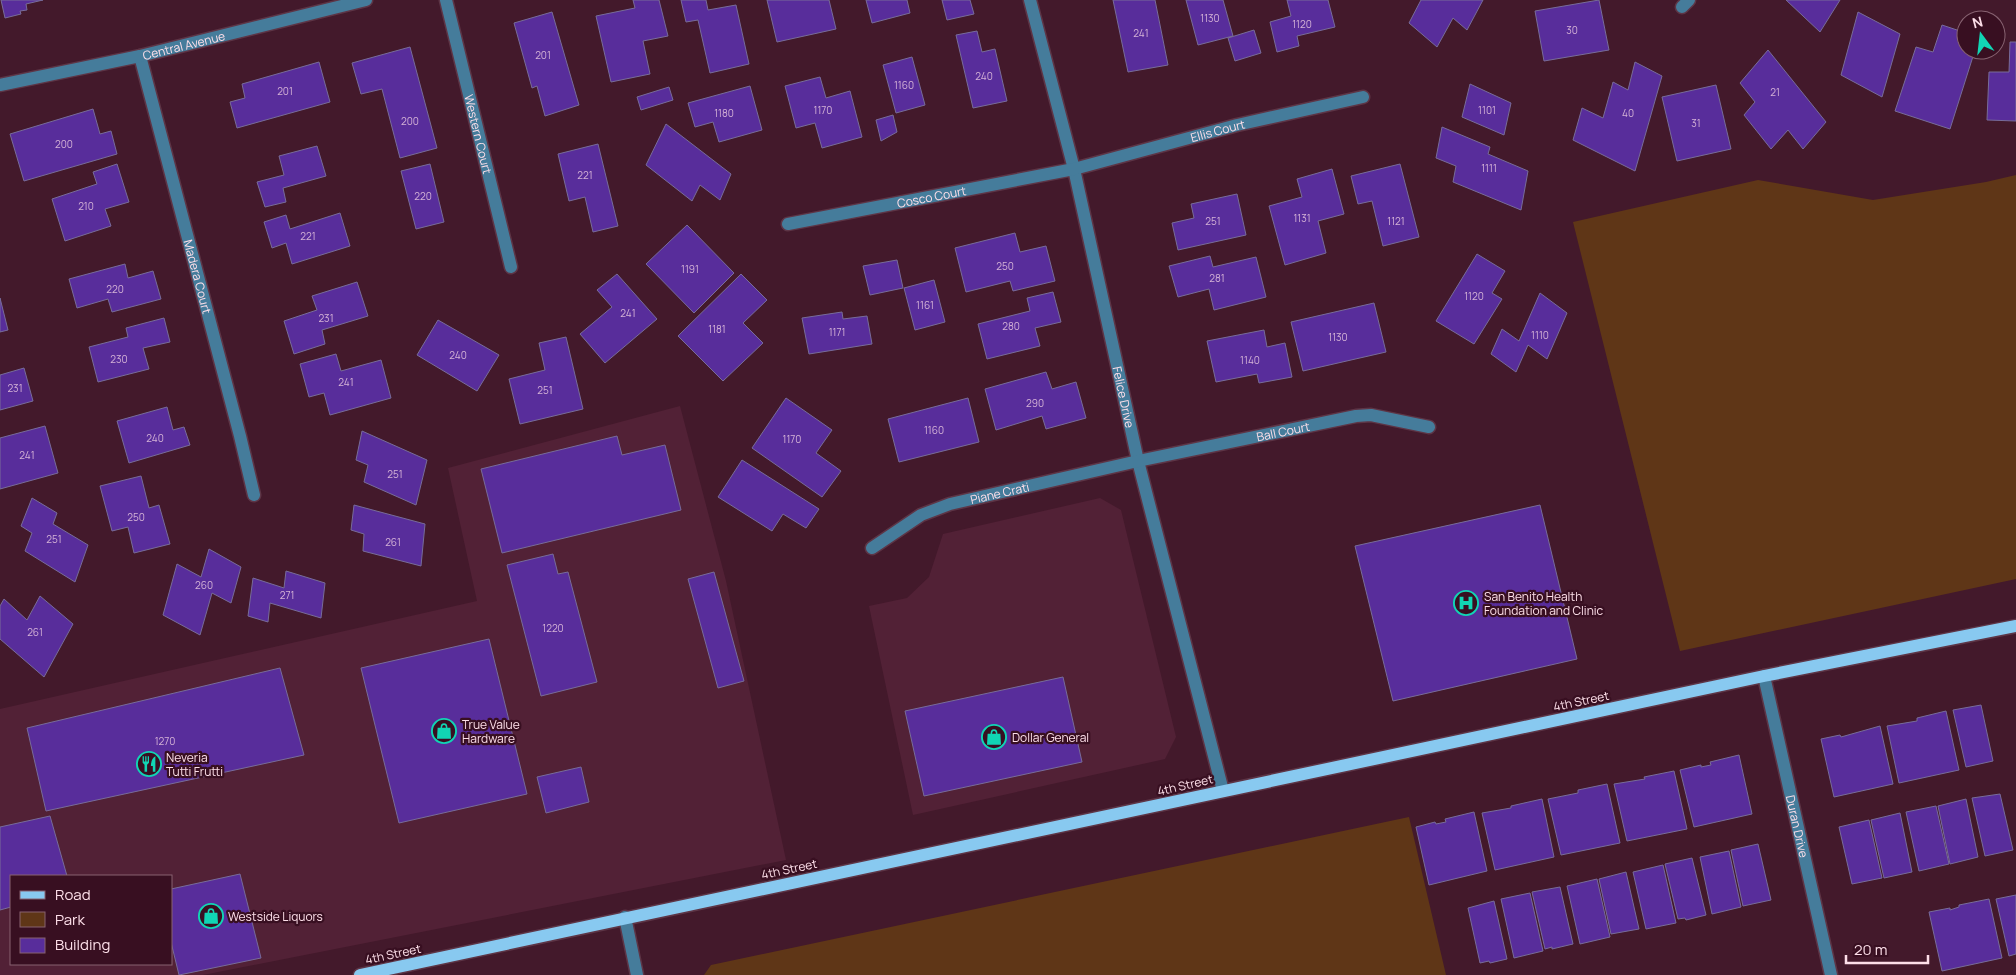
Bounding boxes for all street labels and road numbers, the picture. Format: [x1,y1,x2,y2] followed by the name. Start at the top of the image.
[141,27,227,64] street label: Central Avenue
[461,93,497,176] street label: Western Court
[1188,115,1247,146] street label: Ellis Court
[895,181,967,211] street label: Cosco Court
[180,238,216,316] street label: Madera Court
[1109,365,1139,429] street label: Felice Drive
[1255,417,1311,445] street label: Ball Court
[968,478,1031,508] street label: Piane Crati
[1552,687,1611,715] street label: 4th Street
[1155,770,1215,800] street label: 4th Street
[1782,793,1813,859] street label: Duran Drive
[760,855,819,883] street label: 4th Street
[364,940,423,968] street label: 4th Street

